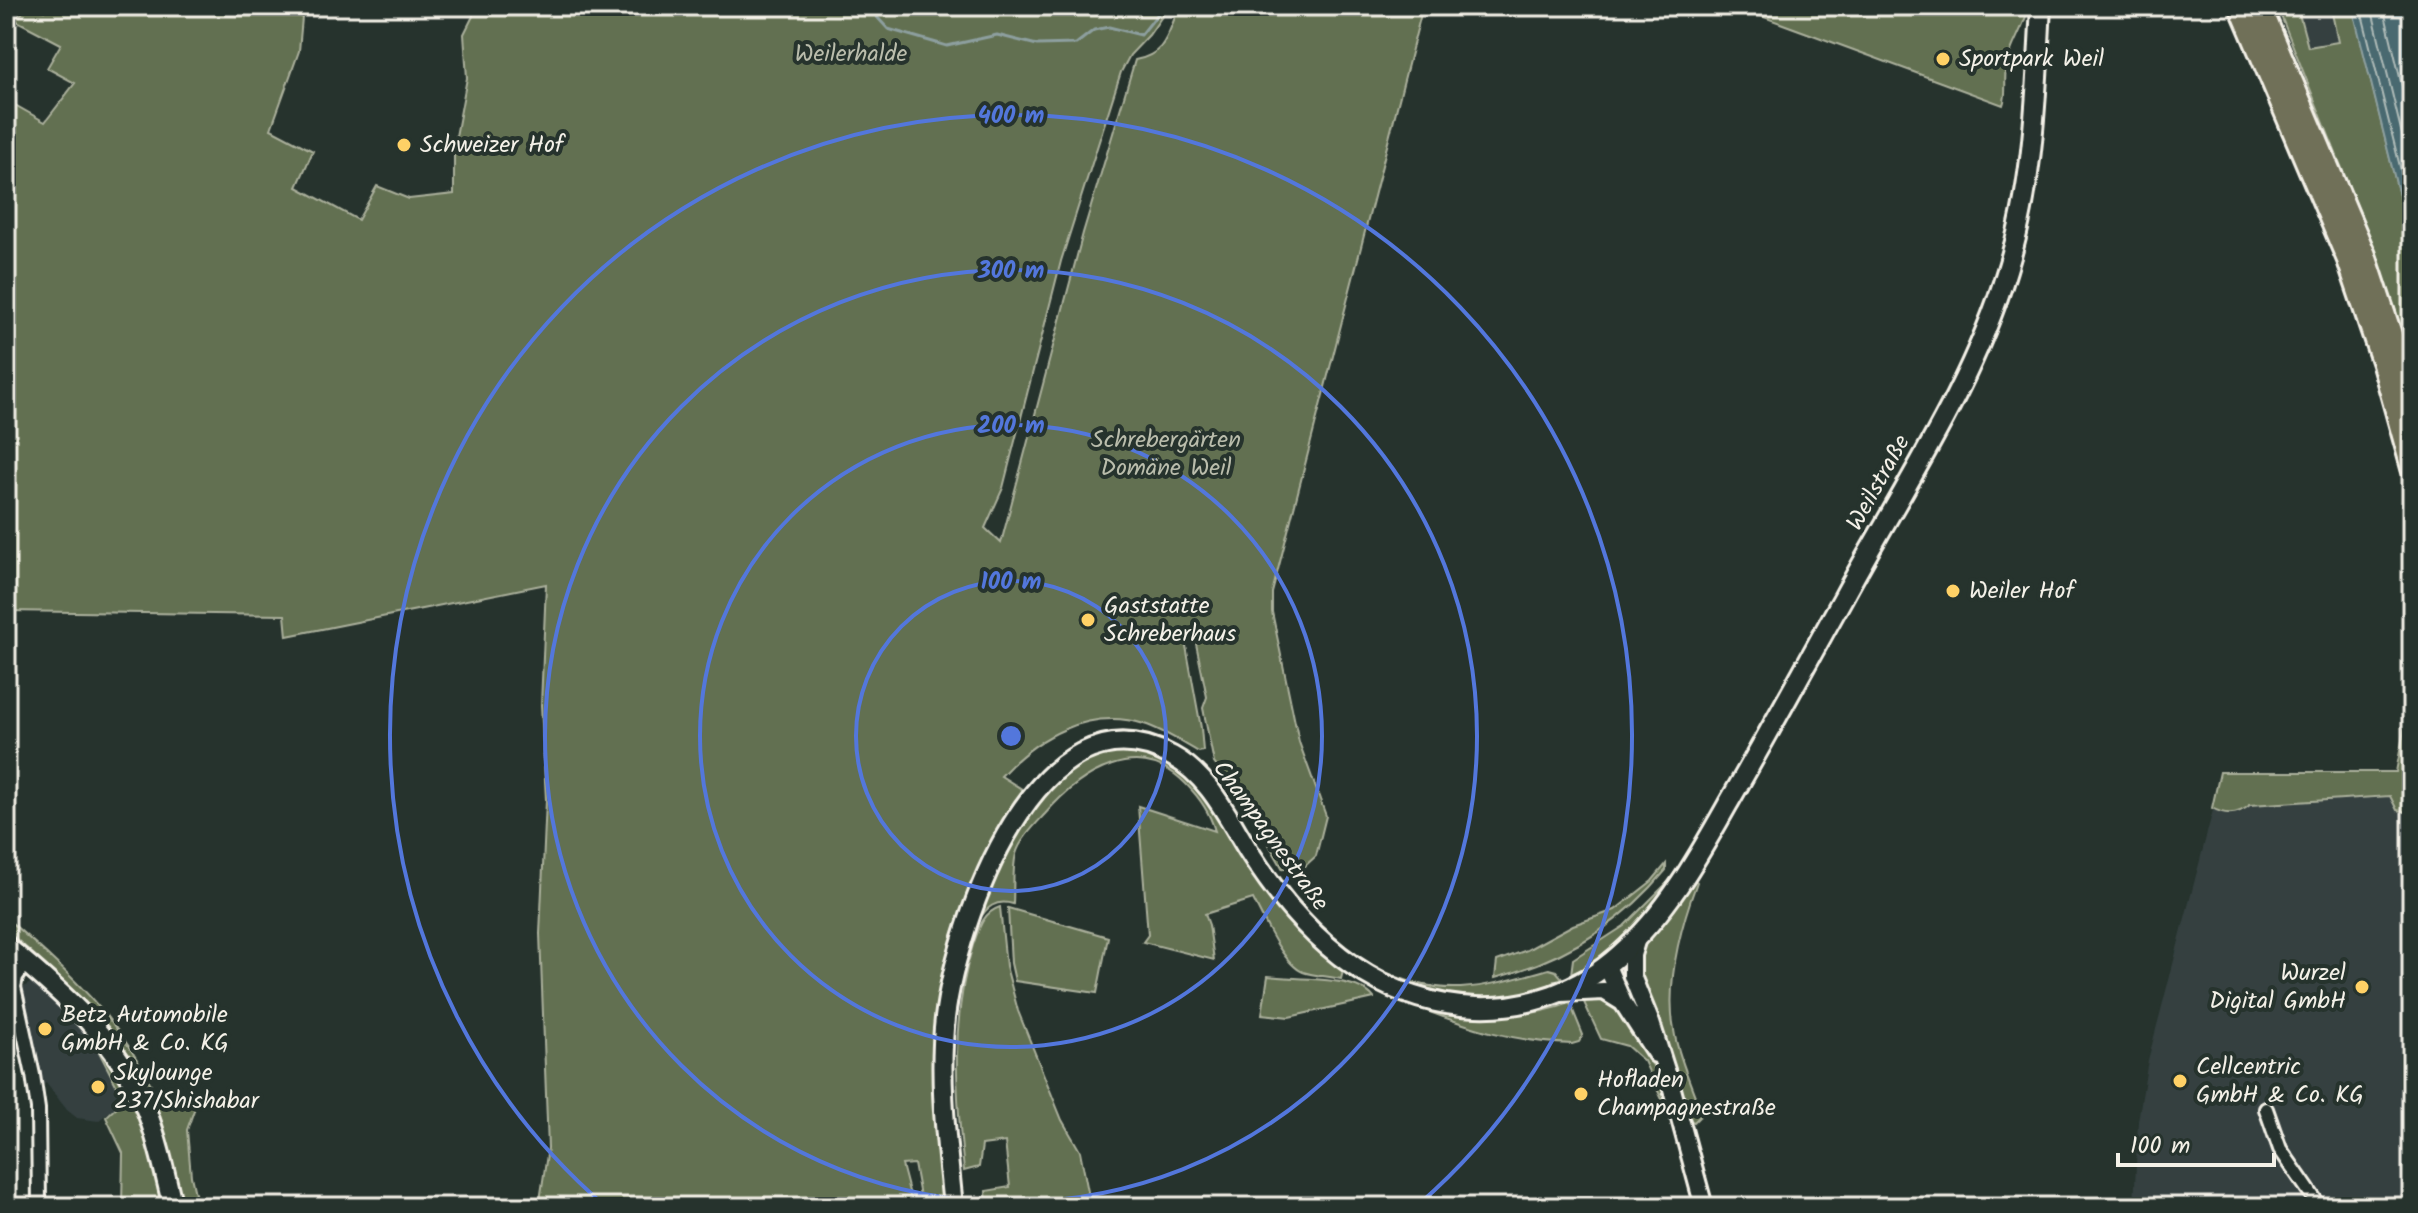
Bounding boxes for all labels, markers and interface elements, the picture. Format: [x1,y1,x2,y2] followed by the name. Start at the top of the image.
[795,35,908,74] park label: Weilerhalde
[1959,40,2104,79] place label: Sportpark Weil
[1934,50,1952,68] marker: Sportpark Weil
[978,97,1044,136] text: 400 m
[420,126,567,165] place label: Schweizer Hof
[395,136,413,154] marker: Schweizer Hof
[977,252,1044,291] text: 300 m
[977,407,1045,446] text: 200 m
[1091,421,1241,488] park label: Schrebergärten Domäne Weil
[1837,428,1922,538] street label: Weilstraße
[981,563,1041,602] text: 100 m
[1969,572,2077,611] place label: Weiler Hof
[1944,582,1962,600] marker: Weiler Hof
[1104,587,1236,654] place label: Gaststatte Schreberhaus
[1079,611,1097,629] marker: Gaststatte Schreberhaus
[997,722,1025,750] centre of rings
[1202,752,1338,920] street label: Champagnestraße
[2209,954,2346,1021] place label: Wurzel Digital GmbH
[2353,978,2371,996] marker: Wurzel Digital GmbH
[61,996,229,1063] place label: Betz Automobile GmbH & Co. KG
[36,1020,54,1038] marker: Betz Automobile GmbH & Co. KG
[2196,1048,2364,1115] place label: Cellcentric GmbH & Co. KG
[114,1054,261,1121] place label: Skylounge 237/Shishabar
[1597,1061,1776,1128] place label: Hofladen Champagnestraße
[2171,1072,2189,1090] marker: Cellcentric GmbH & Co. KG
[89,1078,107,1096] marker: Skylounge 237/Shishabar
[1572,1085,1590,1103] marker: Hofladen Champagnestraße
[2118,1117,2274,1167] scale bar
[2130,1127,2190,1166] text: 100 m

